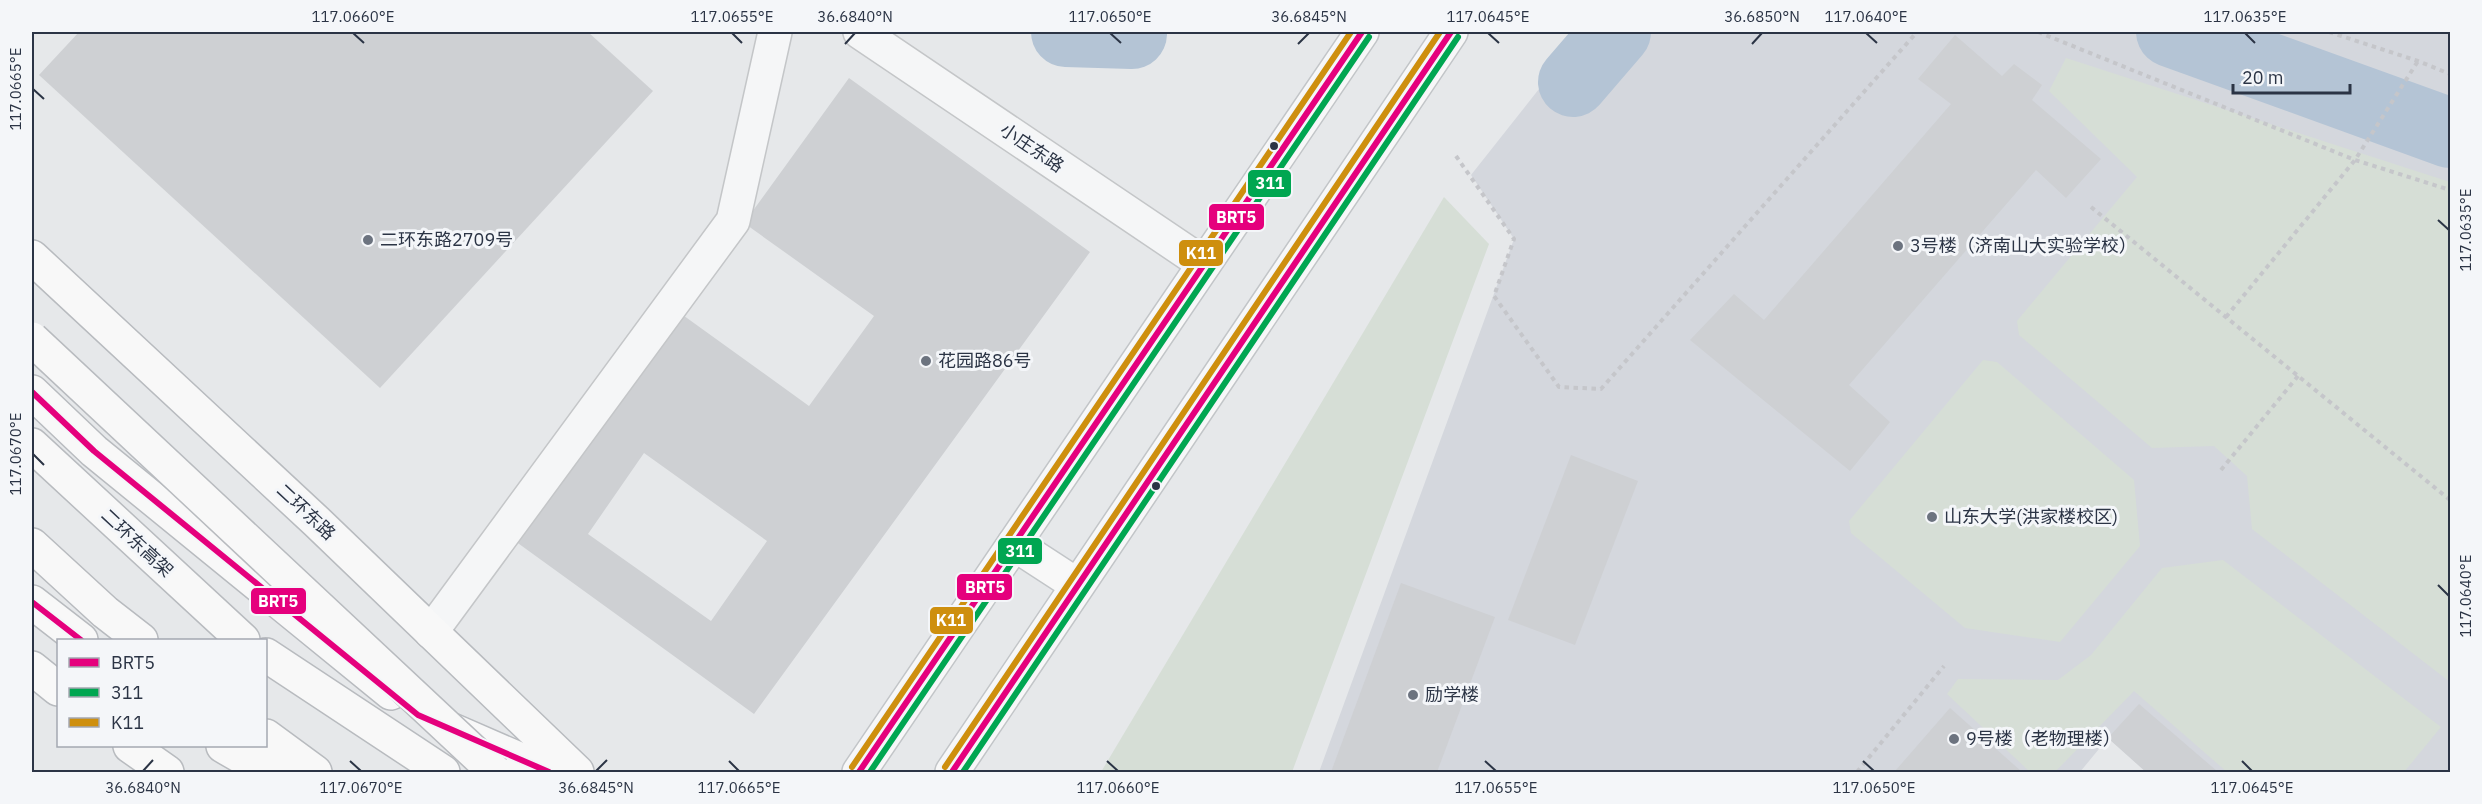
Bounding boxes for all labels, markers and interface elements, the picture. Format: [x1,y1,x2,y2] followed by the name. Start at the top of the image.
[312,7,394,26] text: 117.0660°E
[691,7,773,26] text: 117.0655°E
[817,7,893,26] text: 36.6840°N
[1069,7,1151,26] text: 117.0650°E
[1271,7,1347,26] text: 36.6845°N
[1447,7,1529,26] text: 117.0645°E
[1724,7,1800,26] text: 36.6850°N
[1825,7,1907,26] text: 117.0640°E
[2204,7,2286,26] text: 117.0635°E
[6,48,25,130] text: 117.0665°E
[2233,57,2350,95] scale bar
[2242,66,2284,89] text: 20 m
[996,118,1069,177] street label: 小庄东路
[1268,140,1280,152] unlabelled marker
[1247,169,1292,198] line badge: 311
[1256,173,1285,193] text: 311
[2456,189,2475,271] text: 117.0635°E
[1208,203,1265,231] line badge: BRT5
[1216,207,1256,227] text: BRT5
[380,228,513,251] place label: 二环东路2709号
[361,233,375,247] marker: 二环东路2709号
[1910,234,2137,257] place label: 3号楼（济南山大实验学校）
[1178,239,1224,267] line badge: K11
[1891,239,1905,253] marker: 3号楼（济南山大实验学校）
[1186,243,1217,263] text: K11
[938,349,1032,372] place label: 花园路86号
[919,354,933,368] marker: 花园路86号
[6,413,25,495] text: 117.0670°E
[272,479,341,545] street label: 二环东路
[1150,480,1162,492] unlabelled marker
[97,504,178,582] street label: 二环东高架
[1944,505,2118,528] place label: 山东大学(洪家楼校区)
[1925,510,1939,524] marker: 山东大学(洪家楼校区)
[997,537,1043,565] line badge: 311
[1006,541,1035,561] text: 311
[2456,555,2475,637] text: 117.0640°E
[956,573,1013,601] line badge: BRT5
[965,577,1005,597] text: BRT5
[250,587,307,615] line badge: BRT5
[258,591,298,611] text: BRT5
[929,606,974,635] line badge: K11
[936,610,967,630] text: K11
[57,639,267,747] legend
[111,651,155,674] text: BRT5
[111,681,143,704] text: 311
[1425,683,1479,706] place label: 励学楼
[1406,688,1420,702] marker: 励学楼
[111,711,144,734] text: K11
[1966,727,2121,750] place label: 9号楼（老物理楼）
[1947,732,1961,746] marker: 9号楼（老物理楼）
[105,778,181,797] text: 36.6840°N
[320,778,402,797] text: 117.0670°E
[558,778,634,797] text: 36.6845°N
[698,778,780,797] text: 117.0665°E
[1077,778,1159,797] text: 117.0660°E
[1455,778,1537,797] text: 117.0655°E
[1833,778,1915,797] text: 117.0650°E
[2211,778,2293,797] text: 117.0645°E

